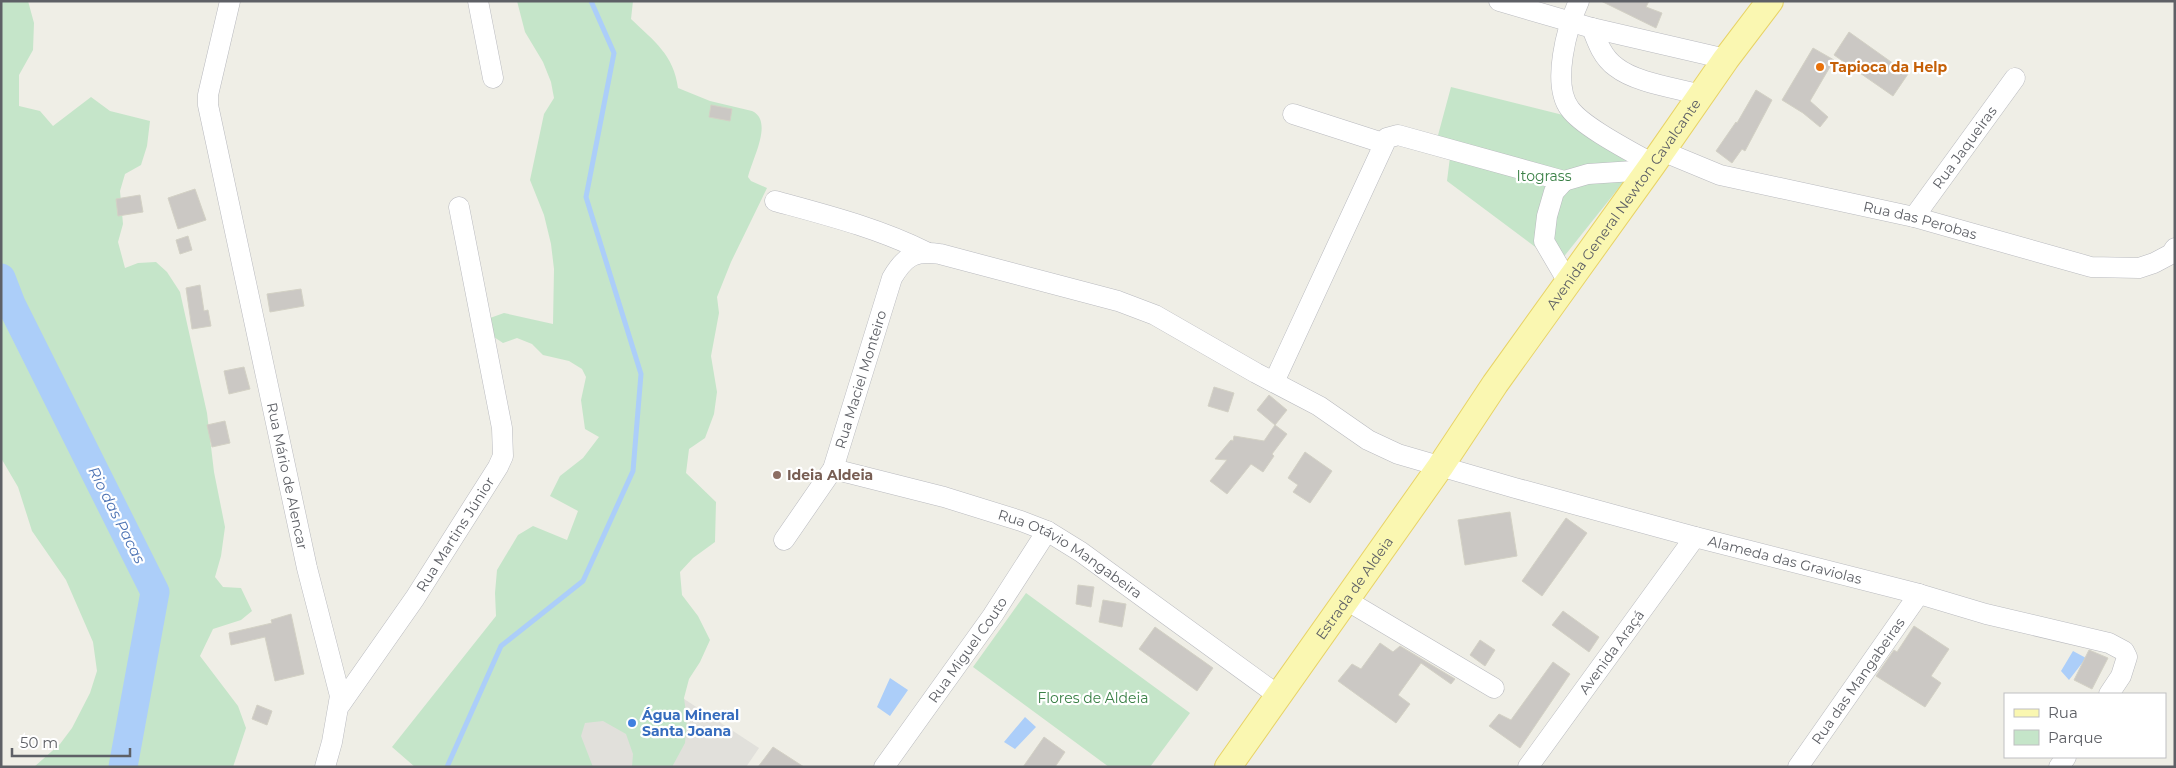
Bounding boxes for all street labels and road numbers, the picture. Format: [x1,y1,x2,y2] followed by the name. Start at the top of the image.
[1542,95,1705,313] street label: Avenida General Newton Cavalcante
[1928,102,2001,192] street label: Rua Jaqueiras
[1862,197,1979,243] street label: Rua das Perobas
[831,308,891,451] street label: Rua Maciel Monteiro
[263,401,312,552] street label: Rua Mário de Alencar
[412,473,499,595] street label: Rua Martins Júnior
[996,505,1146,602] street label: Rua Otávio Mangabeira
[1706,532,1864,588] street label: Alameda das Graviolas
[1312,533,1397,643] street label: Estrada de Aldeia
[924,593,1011,706] street label: Rua Miguel Couto
[1575,606,1648,698] street label: Avenida Araçá
[1808,614,1909,748] street label: Rua das Mangabeiras

